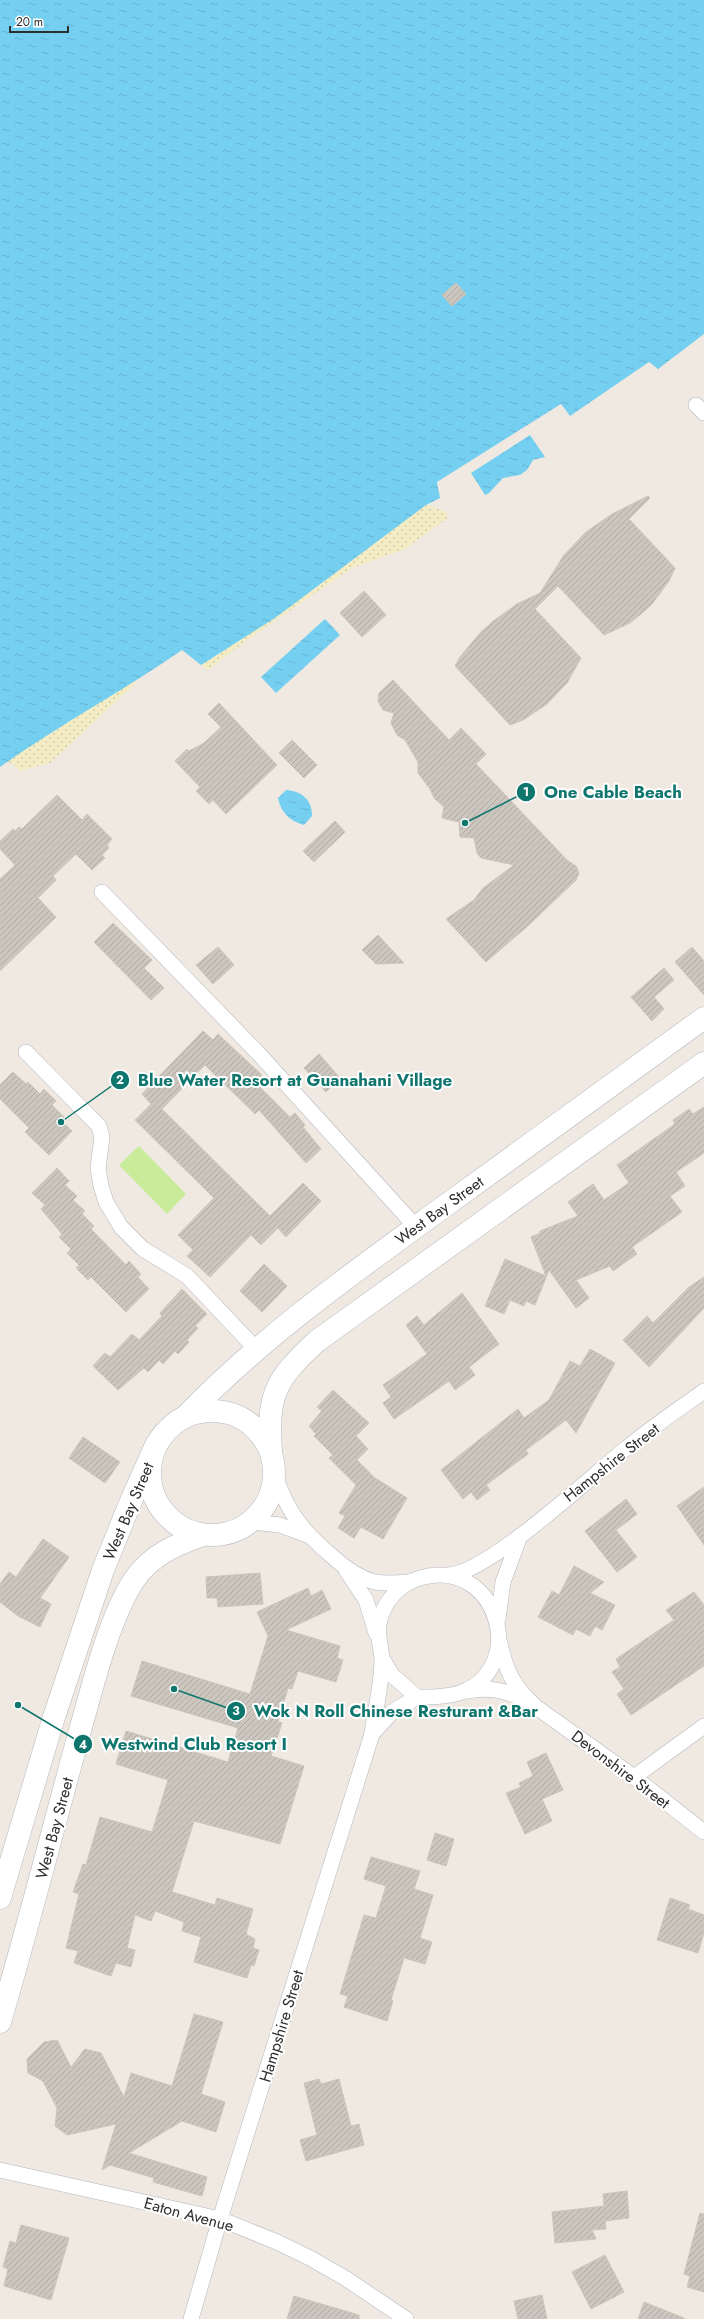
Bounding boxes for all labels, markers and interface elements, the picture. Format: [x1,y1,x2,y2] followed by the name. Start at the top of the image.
[10,8,68,34] scale bar
[16,13,43,31] text: 20 m
[516,777,690,806] callout: One Cable Beach
[544,780,682,804] text: One Cable Beach
[523,783,529,801] text: 1
[110,1065,461,1094] callout: Blue Water Resort at Guanahani Village
[138,1068,453,1092] text: Blue Water Resort at Guanahani Village
[116,1071,124,1089] text: 2
[390,1170,488,1250] street label: West Bay Street
[558,1417,664,1507] street label: Hampshire Street
[97,1458,160,1564] street label: West Bay Street
[226,1696,546,1725] callout: Wok N Roll Chinese Resturant &Bar
[254,1699,538,1723] text: Wok N Roll Chinese Resturant &Bar
[232,1702,240,1720] text: 3
[567,1725,675,1814] street label: Devonshire Street
[73,1730,295,1759] callout: Westwind Club Resort I
[101,1732,287,1756] text: Westwind Club Resort I
[79,1736,87,1754] text: 4
[30,1775,79,1882] street label: West Bay Street
[253,1967,310,2085] street label: Hampshire Street
[141,2191,236,2238] street label: Eaton Avenue

